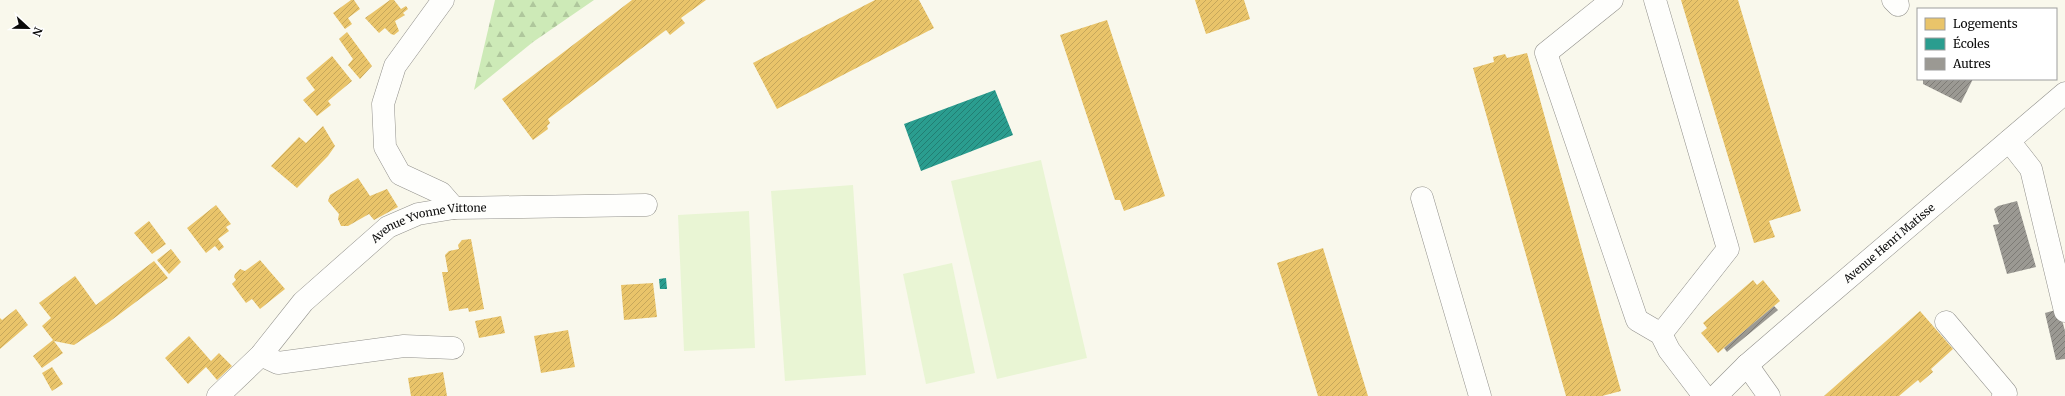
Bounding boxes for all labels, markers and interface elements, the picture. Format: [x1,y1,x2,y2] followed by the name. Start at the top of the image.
[8,8,48,48] north arrow
[1917,8,2057,80] legend
[1953,16,2018,31] text: Logements
[29,25,45,39] text: N
[1953,36,1990,51] text: Écoles
[1952,56,1991,71] text: Autres
[367,200,487,246] street label: Avenue Yvonne Vittone
[1840,200,1938,287] street label: Avenue Henri Matisse

